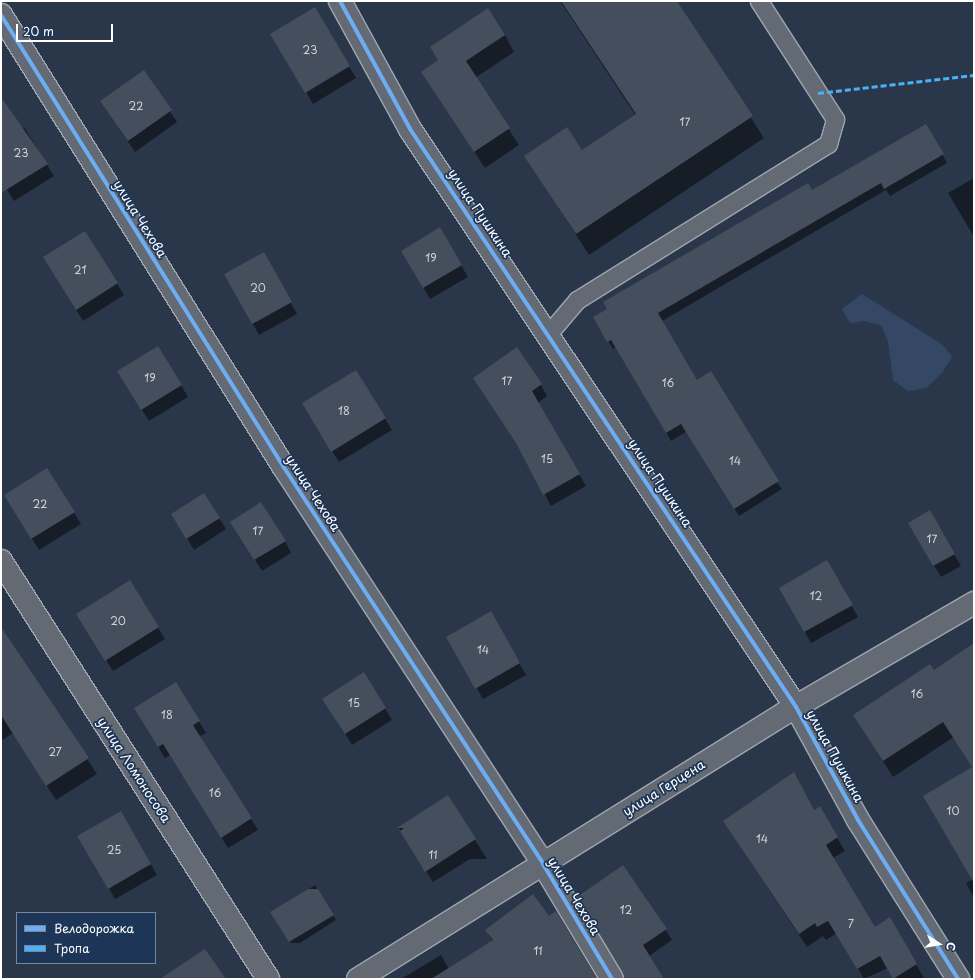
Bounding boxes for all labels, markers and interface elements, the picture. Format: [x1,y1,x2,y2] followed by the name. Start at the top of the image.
[18,16,115,42] scale bar
[23,22,54,40] text: 20 m
[303,43,317,57] house number: 23
[129,99,143,113] house number: 22
[680,115,690,129] house number: 17
[14,146,28,160] house number: 23
[444,166,516,260] street label: улица Пушкина
[110,177,170,261] street label: улица Чехова
[425,251,437,265] house number: 19
[74,263,86,277] house number: 21
[250,281,266,295] house number: 20
[144,371,156,385] house number: 19
[502,374,512,388] house number: 17
[662,376,674,390] house number: 16
[338,404,350,418] house number: 18
[624,436,696,530] street label: улица Пушкина
[282,451,344,535] street label: улица Чехова
[541,452,553,466] house number: 15
[729,454,741,468] house number: 14
[33,497,47,511] house number: 22
[253,524,263,538] house number: 17
[927,532,937,546] house number: 17
[810,589,822,603] house number: 12
[110,614,126,628] house number: 20
[477,643,489,657] house number: 14
[911,687,923,701] house number: 16
[348,696,360,710] house number: 15
[803,707,867,805] street label: улица Пушкина
[161,708,173,722] house number: 18
[94,714,174,826] street label: улица Ломоносова
[48,745,62,759] house number: 27
[620,756,708,820] street label: улица Герцена
[209,786,221,800] house number: 16
[947,804,959,818] house number: 10
[756,832,768,846] house number: 14
[107,843,121,857] house number: 25
[428,848,438,862] house number: 11
[544,854,604,938] street label: улица Чехова
[620,903,632,917] house number: 12
[16,912,156,964] legend
[848,917,854,931] house number: 7
[54,919,134,937] text: Велодорожка
[919,924,959,964] north arrow
[54,939,90,957] text: Тропа
[942,941,960,952] text: С
[533,944,543,958] house number: 11

